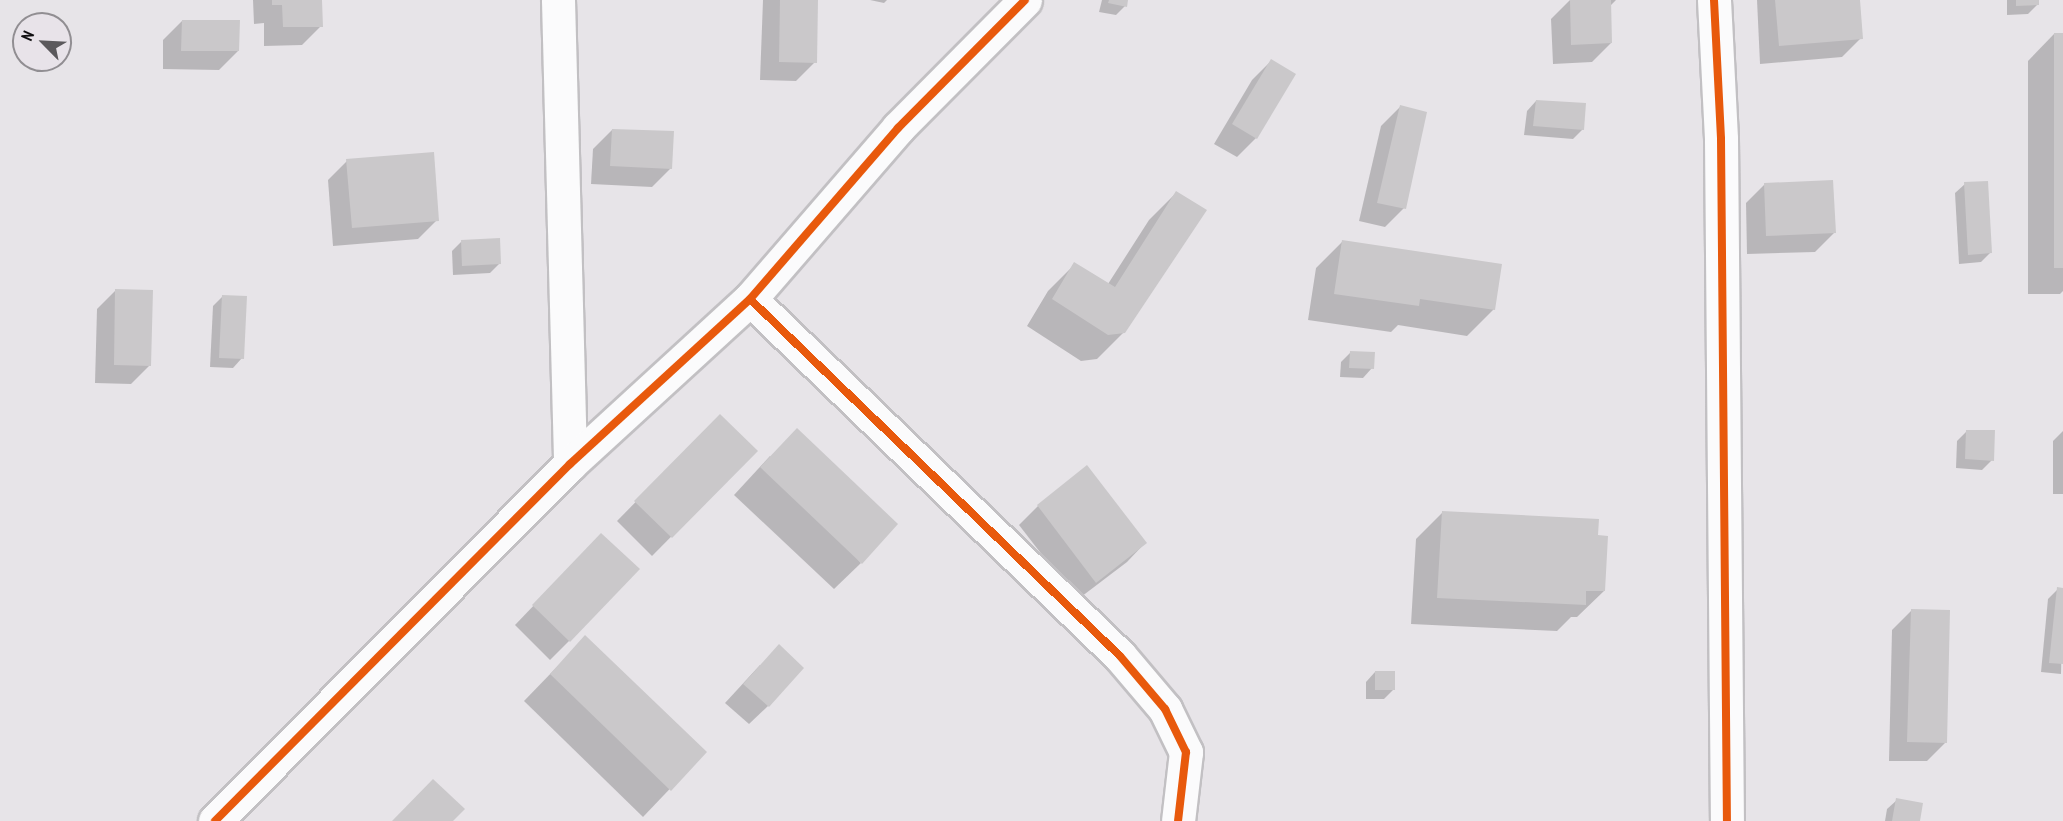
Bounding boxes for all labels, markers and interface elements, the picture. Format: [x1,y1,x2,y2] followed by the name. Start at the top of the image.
[12,12,72,72] north arrow
[16,27,38,44] text: N

